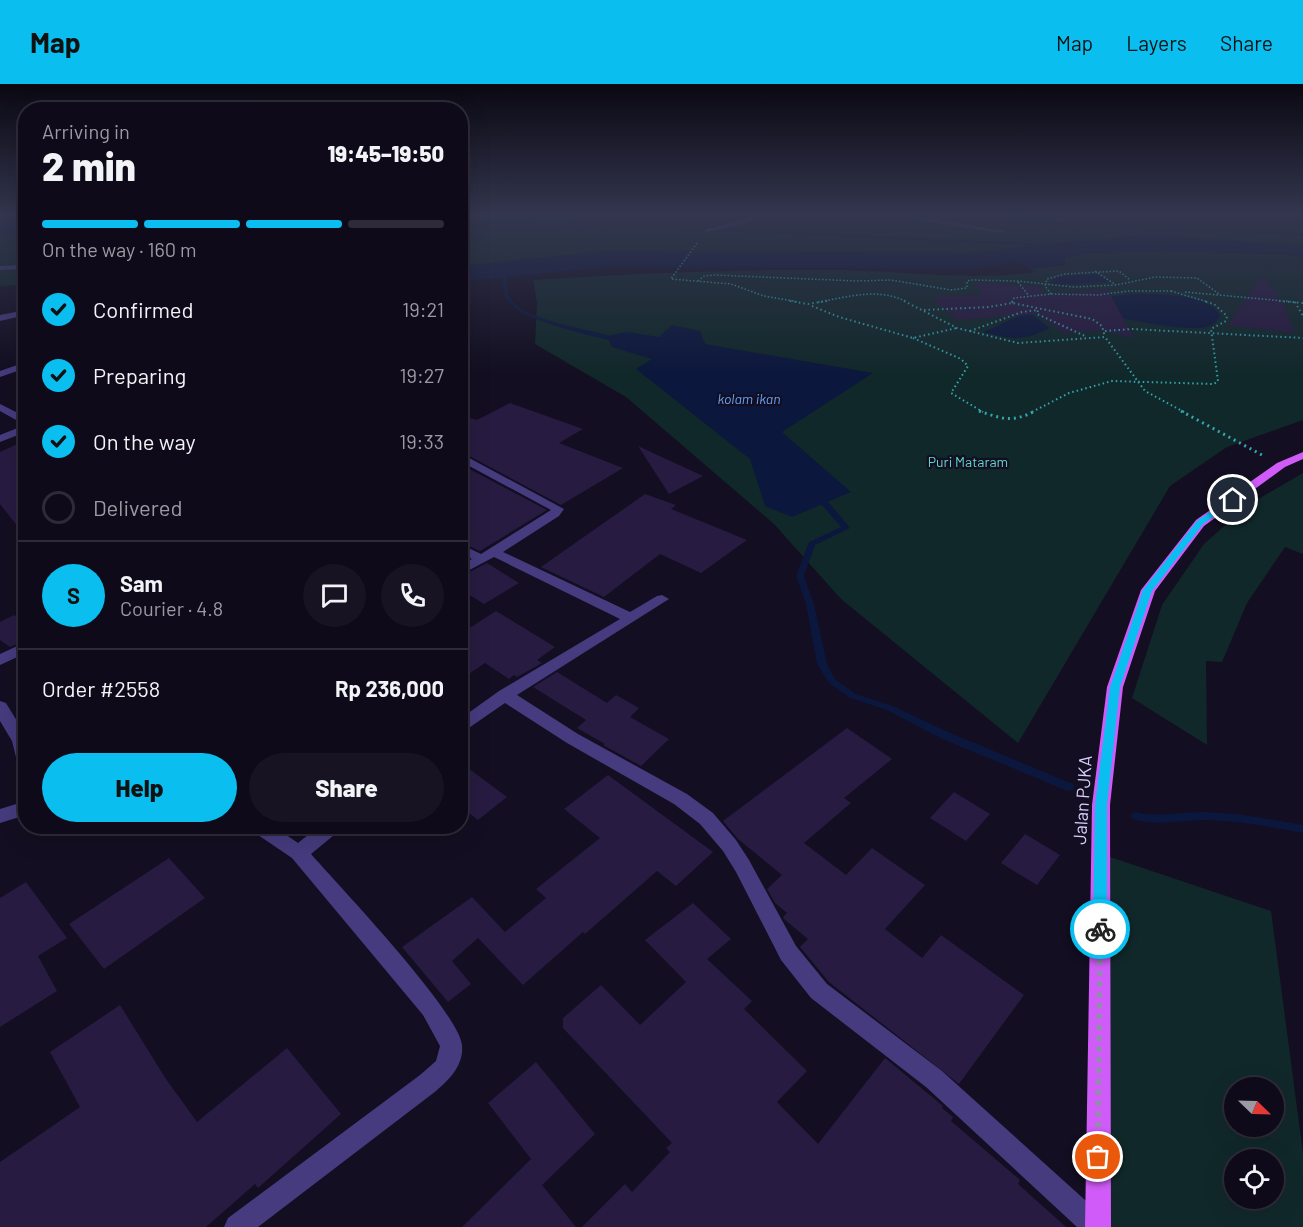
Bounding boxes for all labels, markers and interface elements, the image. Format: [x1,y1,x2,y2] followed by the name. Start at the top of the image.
[30,25,81,59] text: Map
[1056,30,1093,55] text: Map
[1126,30,1187,55] text: Layers
[1220,30,1273,55] text: Share
[42,119,130,143] text: Arriving in
[327,140,444,166] text: 19:45–19:50
[42,142,136,189] text: 2 min
[42,237,197,261] text: On the way · 160 m
[42,293,75,326] icon: check
[93,296,193,322] text: Confirmed
[402,297,444,321] text: 19:21
[42,359,75,392] icon: check
[93,362,186,388] text: Preparing
[400,363,444,387] text: 19:27
[717,390,781,407] water label: kolam ikan
[42,425,75,458] icon: check
[93,428,196,454] text: On the way
[399,429,444,453] text: 19:33
[928,453,1008,470] park label: Puri Mataram
[1207,474,1258,525] pin
[1216,483,1249,516] icon: home
[93,494,182,520] text: Delivered
[303,564,366,627] button: chat
[381,564,444,627] button: phone
[120,570,163,596] text: Sam
[67,582,80,608] text: S
[120,596,223,620] text: Courier · 4.8
[42,675,160,701] text: Order #2558
[335,675,444,701] text: Rp 236,000
[42,753,237,822] button: Help
[249,753,444,822] button: Share
[1068,754,1096,845] street label: Jalan PJKA
[1070,899,1130,959] courier
[1084,913,1117,946] icon: bike
[1224,1077,1284,1137] north arrow
[1224,1077,1284,1209] map controls
[1072,1131,1123,1182] pin
[1081,1140,1114,1173] icon: bag
[1224,1149,1284,1209] button: locate

